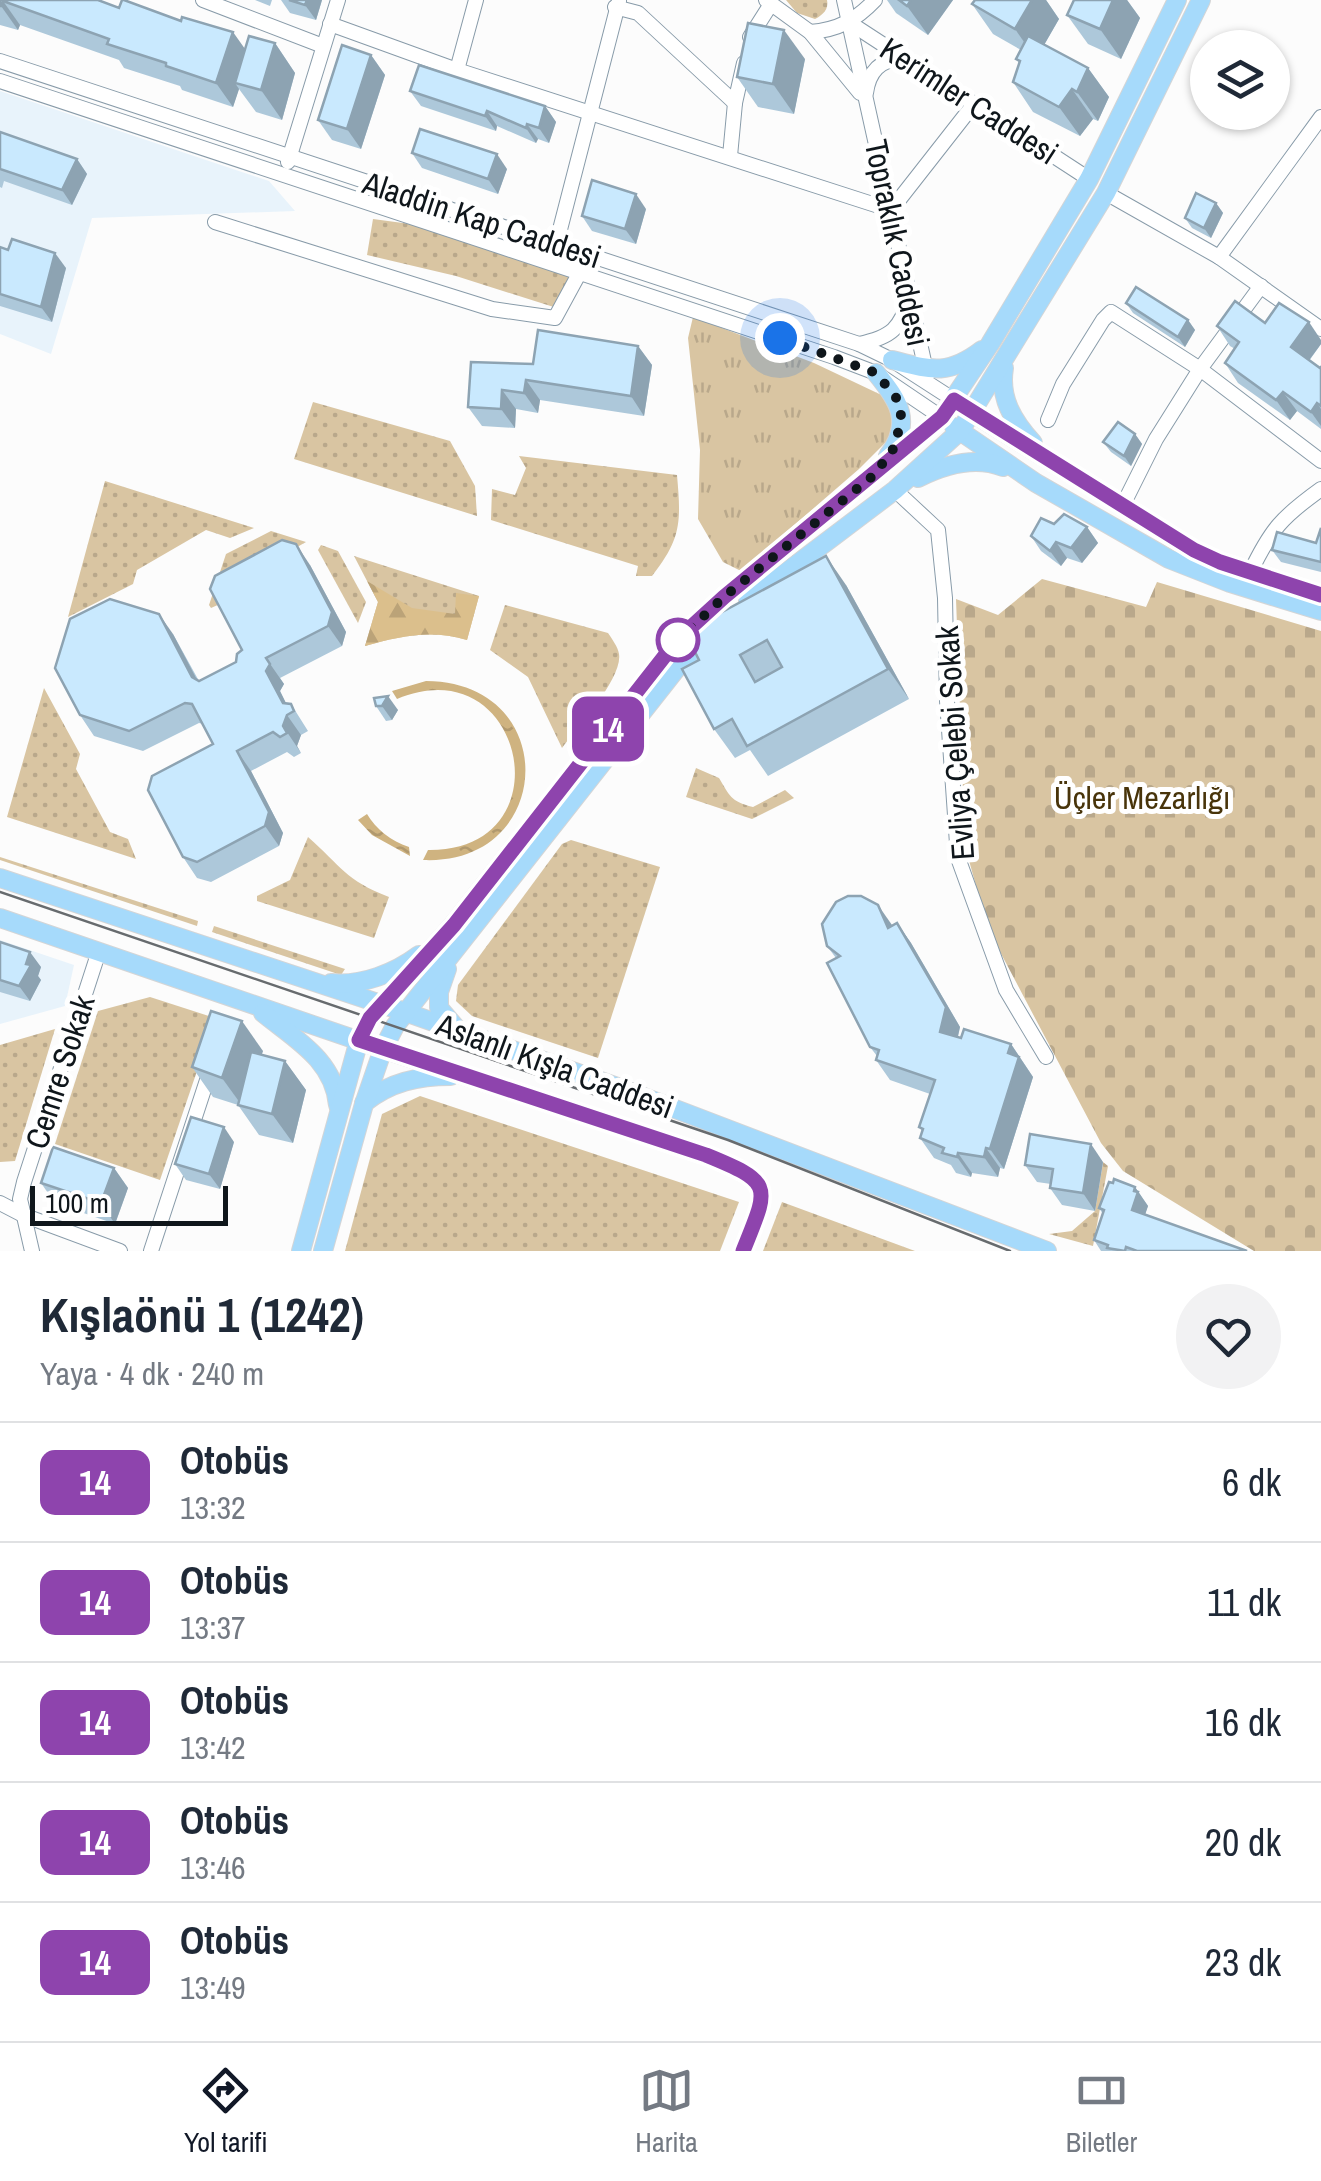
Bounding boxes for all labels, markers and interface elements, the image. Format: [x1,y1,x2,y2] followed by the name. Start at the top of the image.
[872,27,1067,174] street label: Kerimler Caddesi
[1190,30,1290,130] map controls
[1190,30,1290,130] button: layers
[855,136,940,350] street label: Topraklık Caddesi
[357,160,607,278] street label: Aladdin Kap Caddesi
[755,313,805,363] your location
[657,619,699,661] unlabelled marker
[925,624,984,862] street label: Evliya Çelebi Sokak
[563,696,653,762] line badge: 14
[592,706,624,753] text: 14
[1054,776,1230,819] park label: Üçler Mezarlığı
[15,989,105,1154] street label: Cemre Sokak
[430,1002,680,1128] street label: Aslanlı Kışla Caddesi
[30,1181,228,1226] scale bar
[45,1184,109,1222] text: 100 m
[40,1282,364,1347] text: Kışlaönü 1 (1242)
[1176,1284,1281,1389] button: heart
[40,1352,264,1395] text: Yaya · 4 dk · 240 m
[180,1435,289,1486] text: Otobüs
[1222,1457,1281,1508] text: 6 dk
[79,1459,111,1506] text: 14
[180,1486,246,1529] text: 13:32
[180,1555,289,1606] text: Otobüs
[1207,1577,1281,1628] text: 11 dk
[79,1579,111,1626] text: 14
[180,1606,246,1649] text: 13:37
[180,1675,289,1726] text: Otobüs
[1205,1697,1281,1748] text: 16 dk
[79,1699,111,1746] text: 14
[180,1726,246,1769] text: 13:42
[180,1795,289,1846] text: Otobüs
[1205,1817,1281,1868] text: 20 dk
[79,1819,111,1866] text: 14
[180,1846,246,1889] text: 13:46
[180,1915,289,1966] text: Otobüs
[1205,1937,1281,1988] text: 23 dk
[79,1939,111,1986] text: 14
[180,1966,246,2009] text: 13:49
[184,2063,268,2161] tab: Yol tarifi
[635,2063,698,2161] tab: Harita
[1066,2063,1137,2161] tab: Biletler

